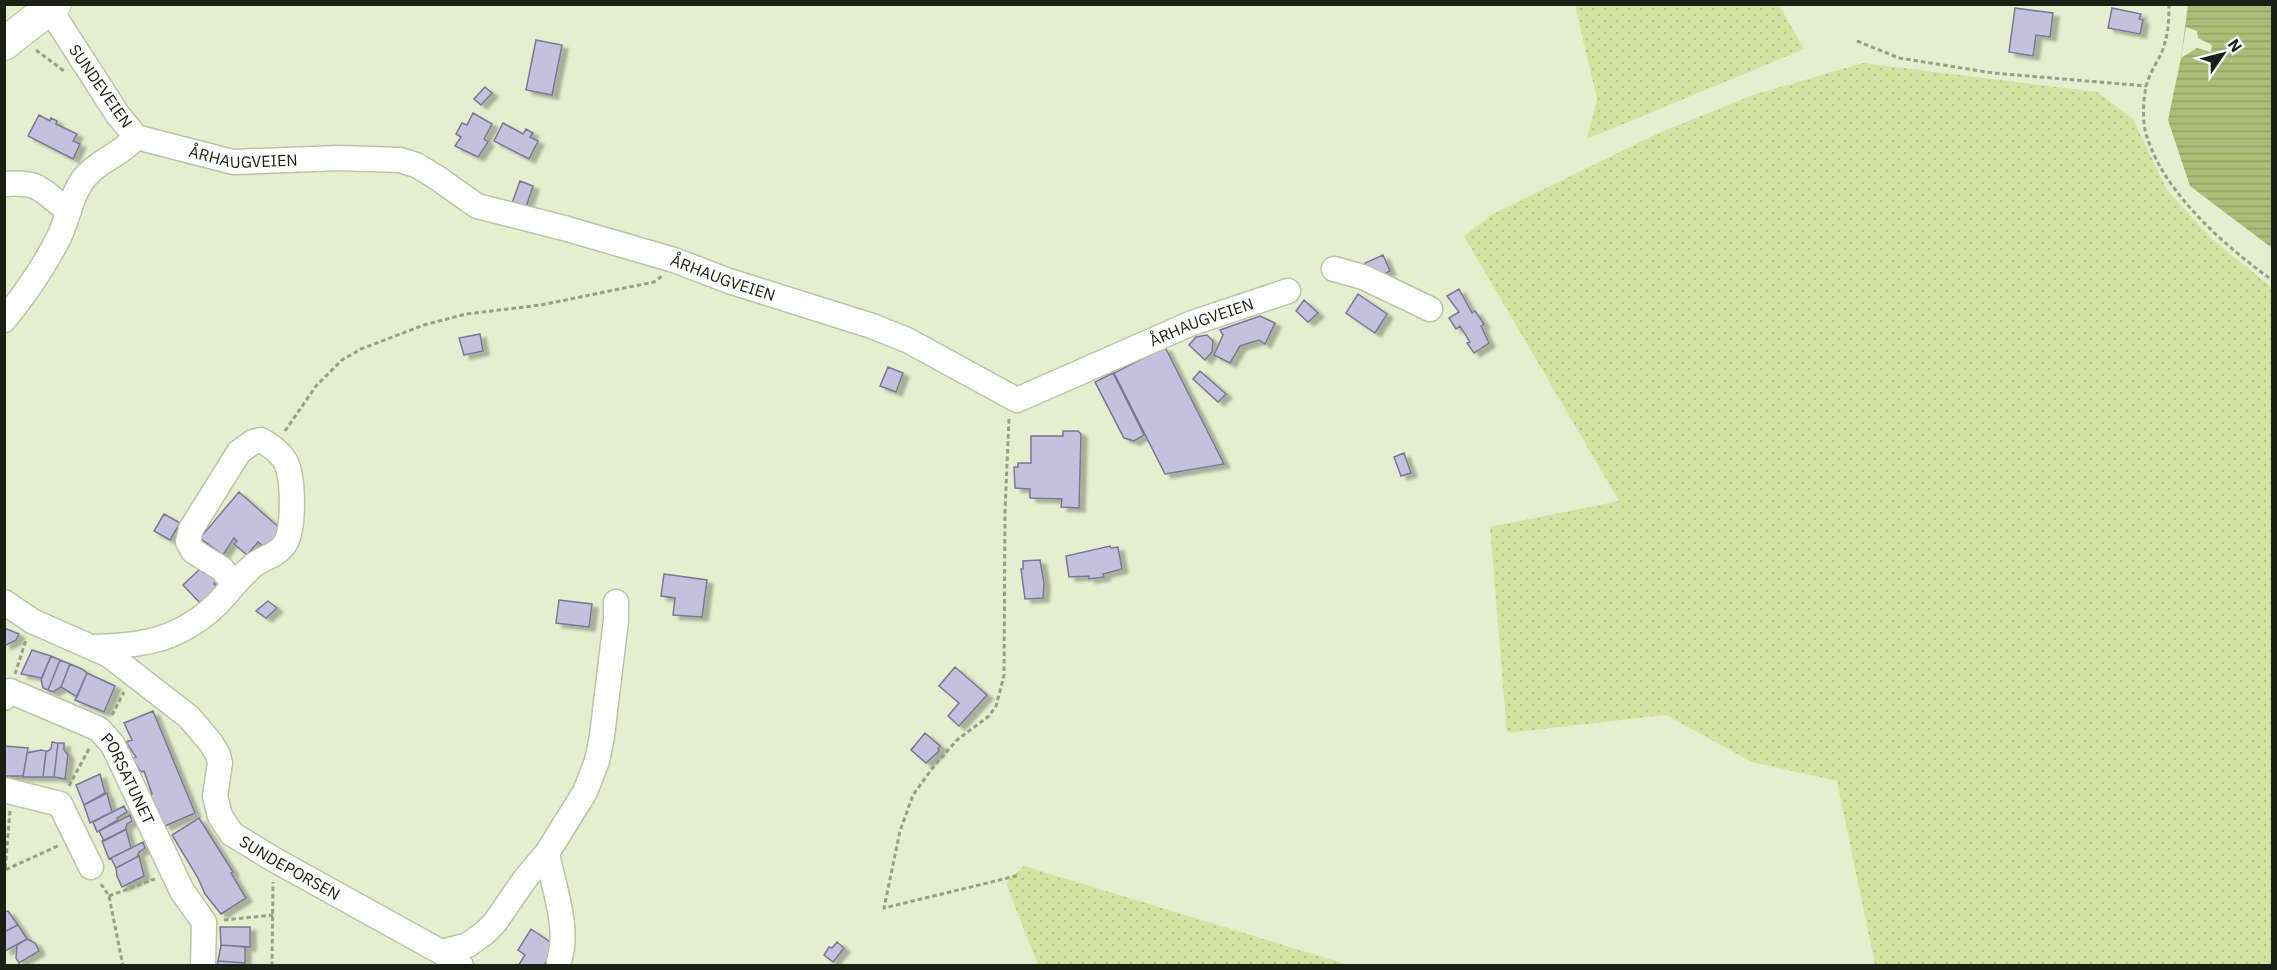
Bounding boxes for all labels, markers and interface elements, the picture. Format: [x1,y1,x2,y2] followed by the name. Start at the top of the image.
[2193,24,2253,84] north arrow
[2224,35,2247,56] text: N
[65,40,137,132] street label: SUNDEVEIEN
[187,140,298,172] street label: ÅRHAUGVEIEN
[668,249,778,305] street label: ÅRHAUGVEIEN
[1146,293,1256,351] street label: ÅRHAUGVEIEN
[97,729,159,828] street label: PORSATUNET
[236,831,344,904] street label: SUNDEPORSEN

